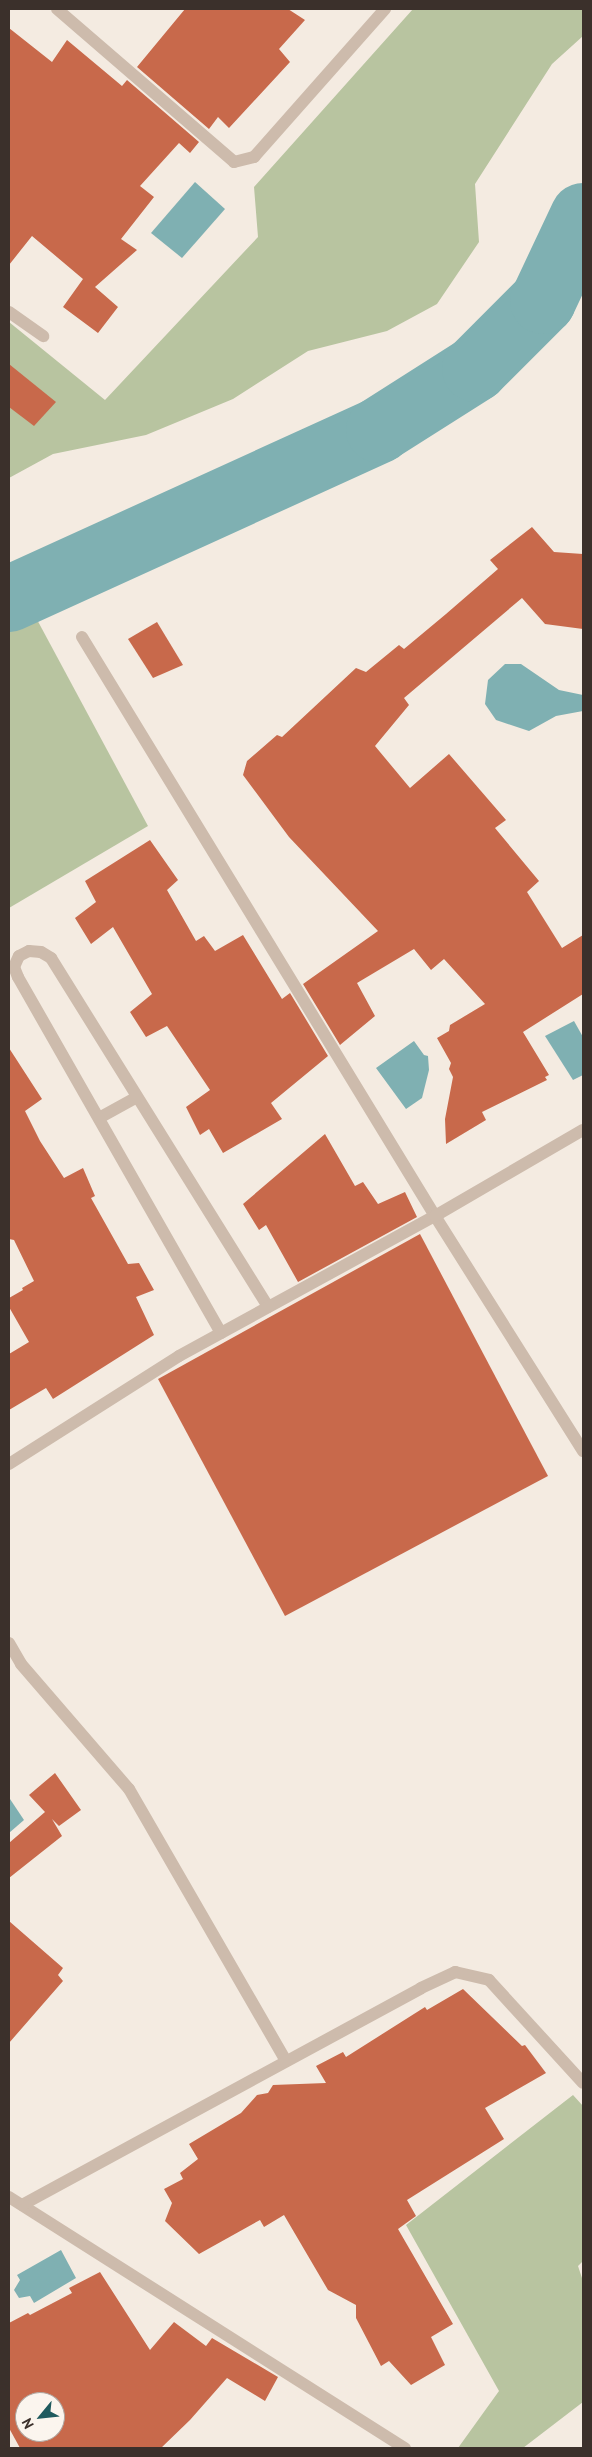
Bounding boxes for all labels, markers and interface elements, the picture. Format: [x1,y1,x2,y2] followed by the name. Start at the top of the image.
[15,2392,65,2442] north arrow
[18,2415,38,2432] text: N

